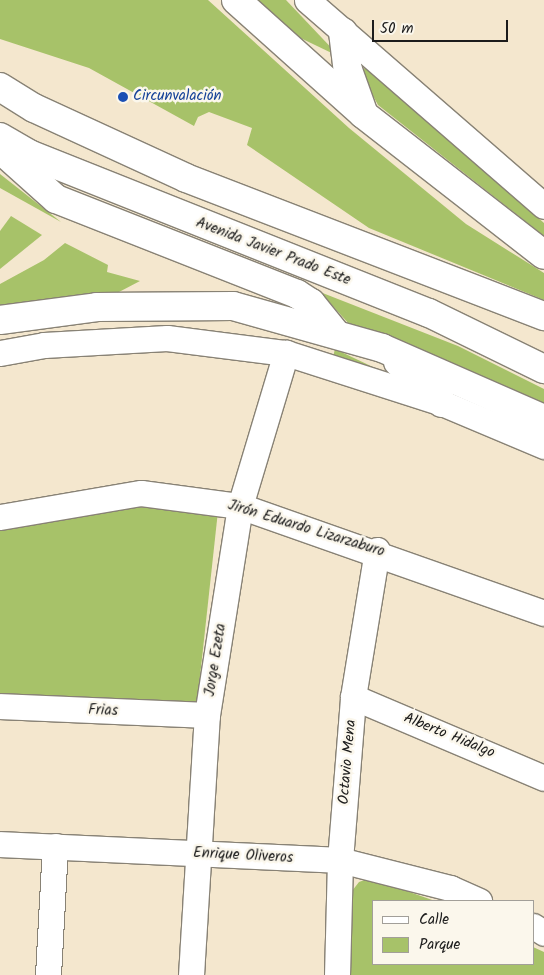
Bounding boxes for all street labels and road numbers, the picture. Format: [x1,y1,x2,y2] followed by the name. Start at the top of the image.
[193,214,353,290] street label: Avenida Javier Prado Este
[225,497,387,561] street label: Jirón Eduardo Lizarzaburo
[201,622,231,698] street label: Jorge Ezeta
[88,701,118,721] street label: Frias
[401,710,497,762] street label: Alberto Hidalgo
[335,719,361,805] street label: Octavio Mena
[193,844,293,868] street label: Enrique Oliveros

